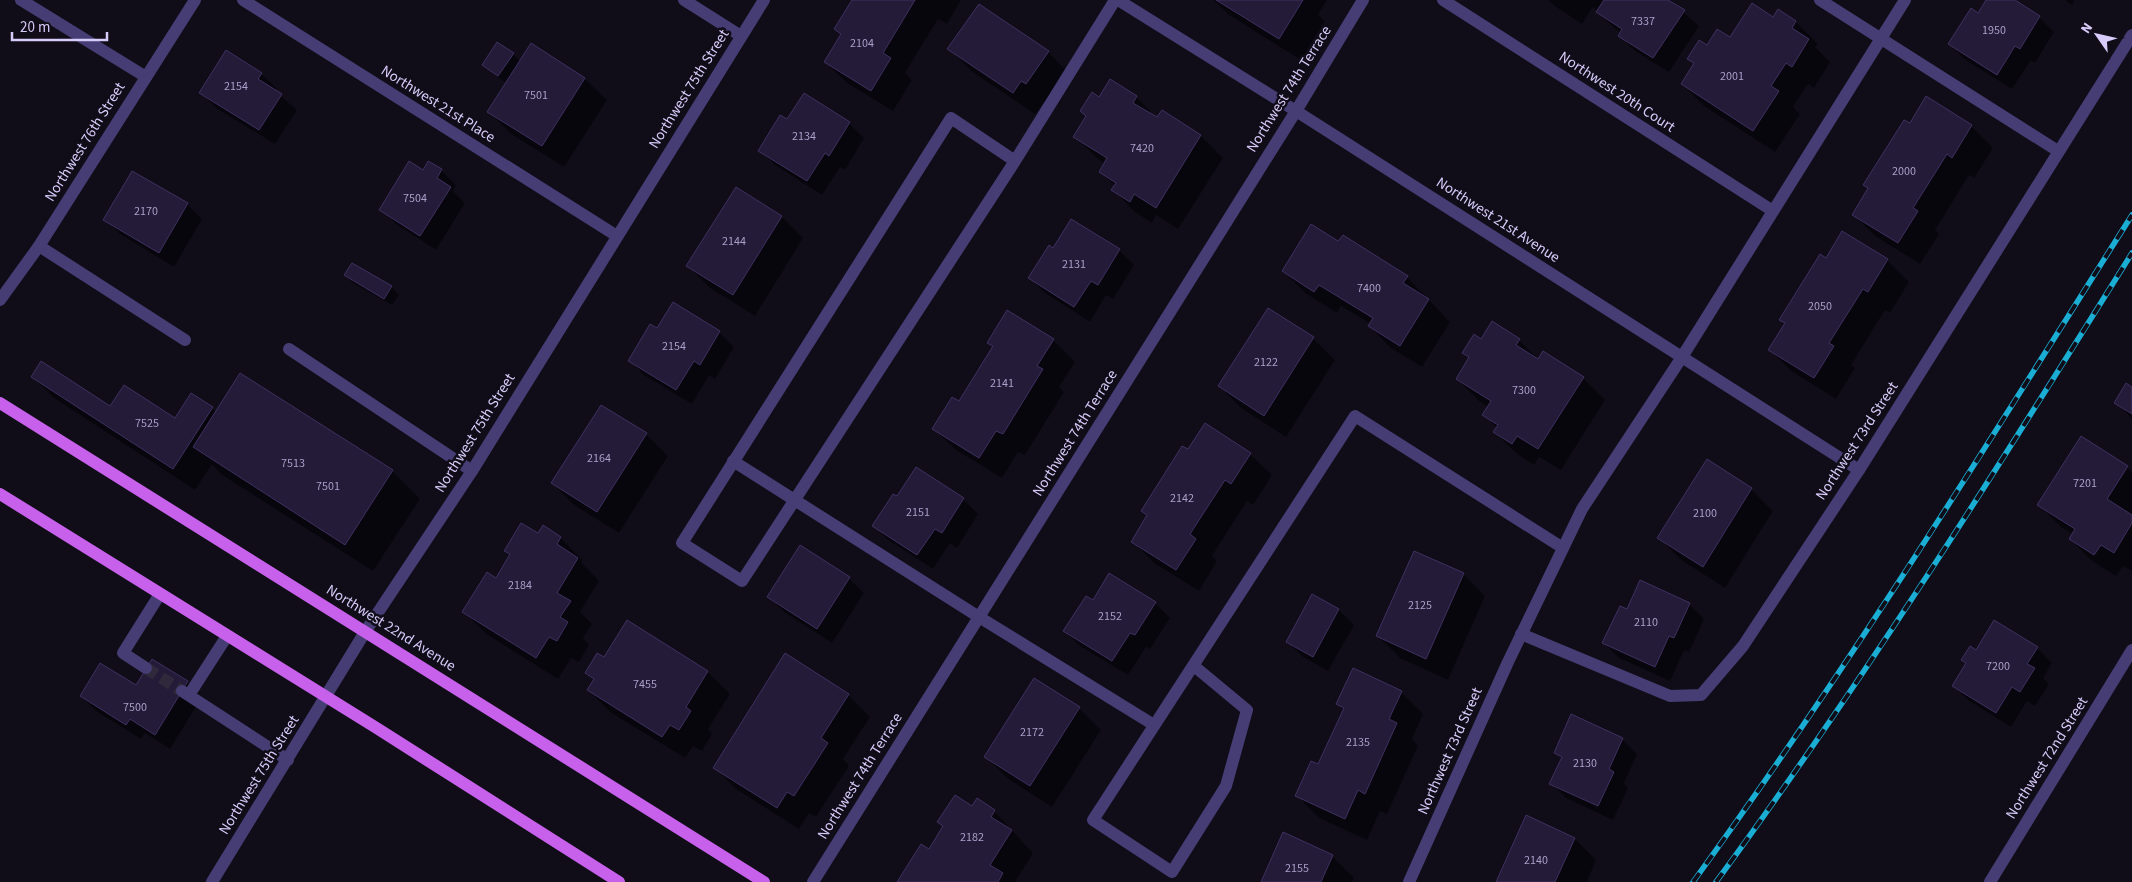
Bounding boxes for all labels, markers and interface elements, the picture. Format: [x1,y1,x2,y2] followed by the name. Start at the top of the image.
[12,10,108,42] scale bar
[2072,10,2122,60] north arrow
[1631,13,1655,30] house number: 7337
[20,17,50,38] text: 20 m
[2076,19,2098,38] text: N
[1241,22,1337,156] street label: Northwest 74th Terrace
[1982,22,2006,39] house number: 1950
[644,25,734,153] street label: Northwest 75th Street
[850,35,874,52] house number: 2104
[1555,46,1679,138] street label: Northwest 20th Court
[377,60,499,148] street label: Northwest 21st Place
[1720,68,1744,85] house number: 2001
[40,78,130,206] street label: Northwest 76th Street
[224,78,248,95] house number: 2154
[524,87,548,104] house number: 7501
[792,128,816,145] house number: 2134
[1130,140,1154,157] house number: 7420
[1892,163,1916,180] house number: 2000
[1432,172,1564,268] street label: Northwest 21st Avenue
[403,190,427,207] house number: 7504
[134,203,158,220] house number: 2170
[722,233,746,250] house number: 2144
[1062,256,1086,273] house number: 2131
[1357,280,1381,297] house number: 7400
[1808,298,1832,315] house number: 2050
[662,338,686,355] house number: 2154
[1254,354,1278,371] house number: 2122
[1027,366,1123,500] street label: Northwest 74th Terrace
[430,369,520,497] street label: Northwest 75th Street
[990,375,1014,392] house number: 2141
[1811,378,1903,504] street label: Northwest 73rd Street
[1512,382,1536,399] house number: 7300
[135,415,159,432] house number: 7525
[587,450,611,467] house number: 2164
[281,455,305,472] house number: 7513
[2073,475,2097,492] house number: 7201
[316,478,340,495] house number: 7501
[1170,490,1194,507] house number: 2142
[906,504,930,521] house number: 2151
[1693,505,1717,522] house number: 2100
[508,577,532,594] house number: 2184
[322,580,460,676] street label: Northwest 22nd Avenue
[1408,597,1432,614] house number: 2125
[1098,608,1122,625] house number: 2152
[1634,614,1658,631] house number: 2110
[1986,658,2010,675] house number: 7200
[633,676,657,693] house number: 7455
[1412,684,1488,818] street label: Northwest 73rd Street
[2001,693,2093,823] street label: Northwest 72nd Street
[123,699,147,716] house number: 7500
[812,709,908,843] street label: Northwest 74th Terrace
[214,711,304,839] street label: Northwest 75th Street
[1020,724,1044,741] house number: 2172
[1346,734,1370,751] house number: 2135
[1573,755,1597,772] house number: 2130
[960,829,984,846] house number: 2182
[1524,852,1548,869] house number: 2140
[1285,860,1309,877] house number: 2155

